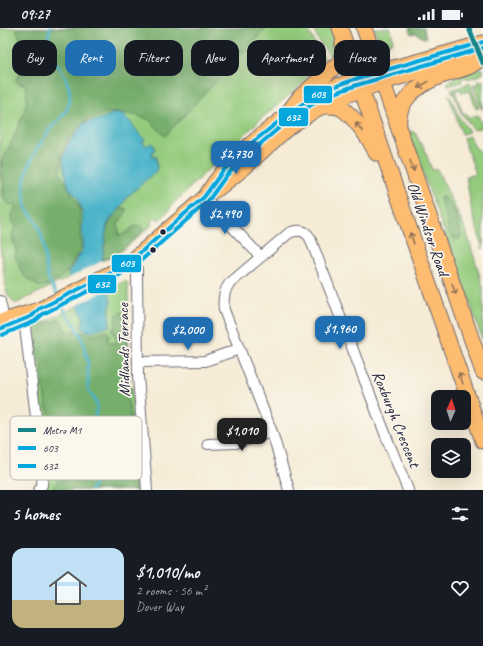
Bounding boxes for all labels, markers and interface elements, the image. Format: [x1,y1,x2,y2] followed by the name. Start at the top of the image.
[20,5,50,24] text: 09:27
[12,40,57,76] chip: Buy
[65,40,116,76] chip: Rent
[124,40,183,76] chip: Filters
[191,40,239,76] chip: New
[247,40,326,76] chip: Apartment
[334,40,390,76] chip: House
[417,82,429,90] one-way arrow
[303,85,333,104] line badge: 603
[310,87,327,101] text: 603
[278,107,309,127] line badge: 632
[285,110,302,124] text: 632
[354,121,363,132] one-way arrow
[203,141,269,175] pin: $2,730
[220,146,252,162] text: $2,730
[408,160,416,172] one-way arrow
[403,180,454,281] street label: Old Windsor Road
[192,201,258,235] pin: $2,490
[209,206,241,222] text: $2,490
[158,227,168,237] unlabelled marker
[408,233,416,245] one-way arrow
[148,245,158,255] unlabelled marker
[111,254,142,273] line badge: 603
[119,256,136,270] text: 603
[87,274,117,294] line badge: 632
[94,277,111,291] text: 632
[451,283,458,296] one-way arrow
[113,301,135,397] street label: Midlands Terrace
[307,316,373,350] pin: $1,960
[155,317,221,351] pin: $2,000
[324,321,356,337] text: $1,960
[172,322,204,338] text: $2,000
[368,368,425,472] street label: Roxburgh Crescent
[457,371,464,384] one-way arrow
[431,390,471,430] north arrow
[431,390,471,478] map controls
[10,416,142,480] legend
[209,418,275,452] pin: $1,010
[43,423,83,437] text: Metro M1
[226,423,258,439] text: $1,010
[431,438,471,478] button: layers
[43,441,59,455] text: 603
[43,459,59,473] text: 632
[449,503,471,525] icon: filters
[12,504,60,525] text: 5 homes
[136,562,199,583] text: $1,010/mo
[44,564,92,612] icon: home
[449,577,471,599] icon: heart
[136,583,206,599] text: 2 rooms · 56 m²
[136,599,184,615] text: Dover Way

